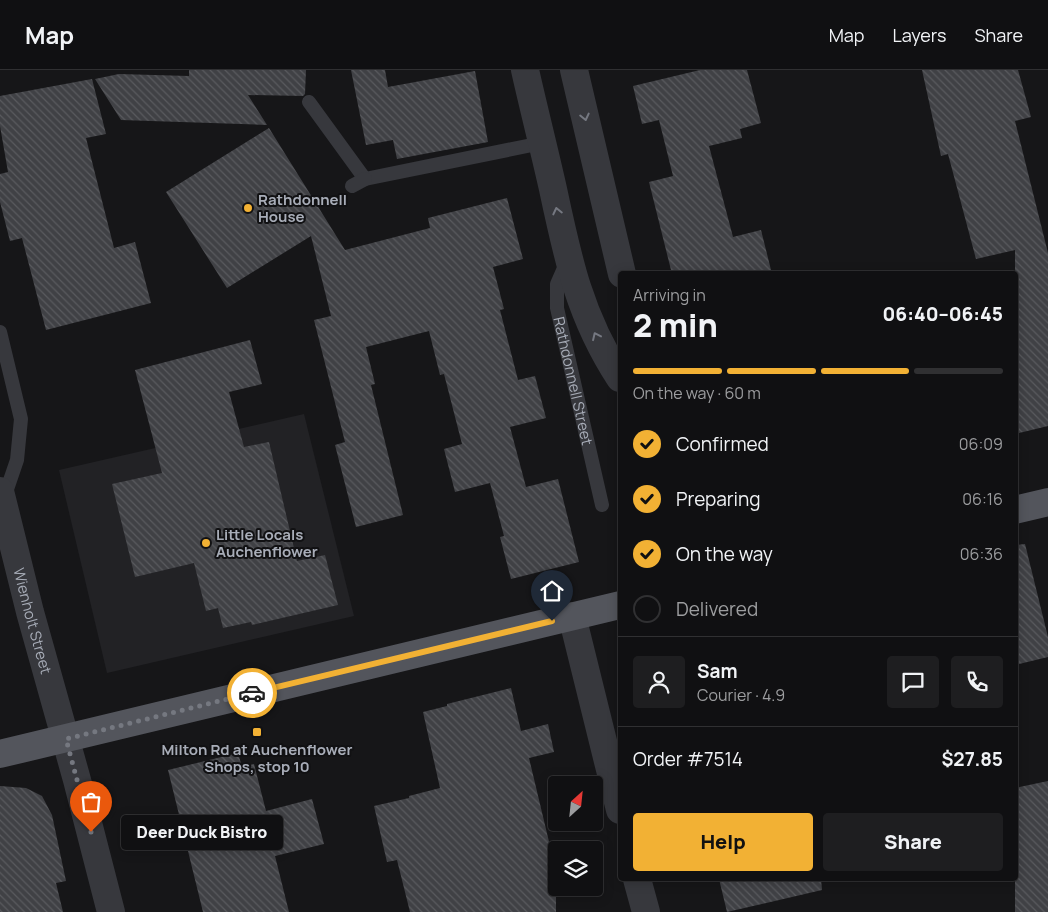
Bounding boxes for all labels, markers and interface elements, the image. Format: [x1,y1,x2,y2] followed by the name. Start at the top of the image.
[25,18,74,51] text: Map
[829,23,864,47] text: Map
[892,23,946,47] text: Layers
[974,23,1023,47] text: Share
[579,113,590,122] one-way arrow
[258,189,347,227] place label: Rathdonnell House
[242,202,254,214] marker: Rathdonnell House
[553,207,563,215] one-way arrow
[633,284,706,306] text: Arriving in
[883,301,1003,327] text: 06:40–06:45
[633,303,718,347] text: 2 min
[549,315,598,447] street label: Rathdonnell Street
[591,332,602,341] one-way arrow
[633,382,761,404] text: On the way · 60 m
[633,430,661,458] icon: check
[676,431,769,457] text: Confirmed
[959,433,1003,455] text: 06:09
[633,485,661,513] icon: check
[676,486,761,512] text: Preparing
[962,488,1003,510] text: 06:16
[216,524,318,562] place label: Little Locals Auchenflower
[200,537,212,549] marker: Little Locals Auchenflower
[633,540,661,568] icon: check
[676,541,773,567] text: On the way
[960,543,1003,565] text: 06:36
[9,566,57,676] street label: Wienholt Street
[531,570,573,621] pin
[538,577,566,605] icon: home
[676,596,758,622] text: Delivered
[633,656,685,708] button: person
[887,656,939,708] button: chat
[951,656,1003,708] button: phone
[697,658,738,684] text: Sam
[227,668,277,718] courier
[238,679,266,707] icon: car
[697,684,785,706] text: Courier · 4.9
[251,726,263,738] marker: Milton Rd at Auchenflower Shops, stop 10
[162,739,352,777] place label: Milton Rd at Auchenflower Shops, stop 10
[633,746,743,772] text: Order #7514
[941,746,1003,772] text: $27.85
[548,776,602,831] north arrow
[548,776,603,896] map controls
[70,781,112,832] pin
[77,788,105,816] icon: bag
[633,813,813,871] button: Help
[823,813,1003,871] button: Share
[121,814,284,850] callout: Deer Duck Bistro
[137,821,267,843] text: Deer Duck Bistro
[548,841,603,896] button: layers

